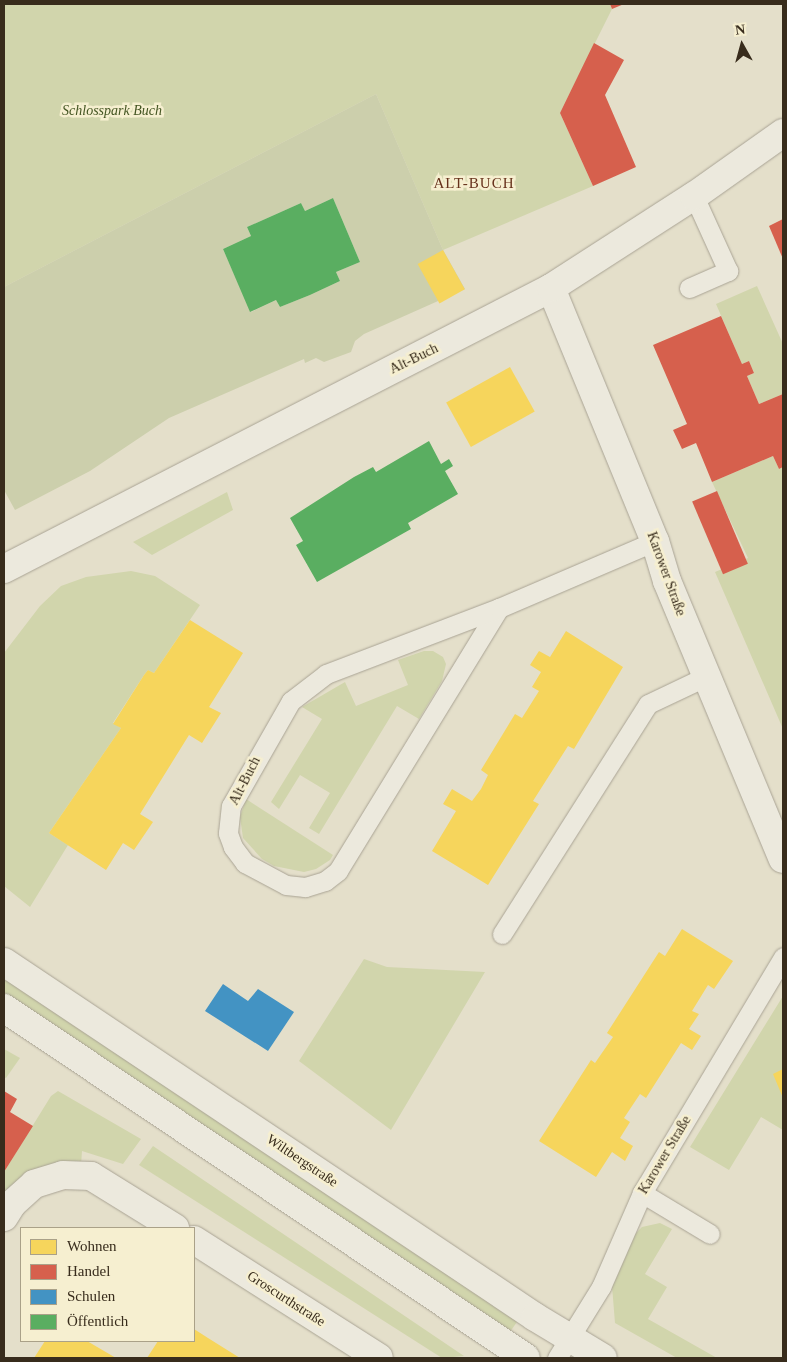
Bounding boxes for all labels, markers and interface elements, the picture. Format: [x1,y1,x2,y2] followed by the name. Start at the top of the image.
[717,20,767,70] north arrow
[734,22,746,38] text: N
[62,103,162,119] park label: Schlosspark Buch
[432,175,516,193] district label: ALT-BUCH
[387,340,441,378] street label: Alt-Buch
[643,530,689,618] street label: Karower Straße
[226,754,264,808] street label: Alt-Buch
[635,1113,695,1197] street label: Karower Straße
[263,1131,341,1191] street label: Wiltbergstraße
[20,1227,195,1342] legend
[67,1238,117,1254] text: Wohnen
[67,1263,110,1279] text: Handel
[244,1268,328,1330] street label: Groscurthstraße
[67,1288,115,1304] text: Schulen
[67,1313,128,1329] text: Öffentlich

